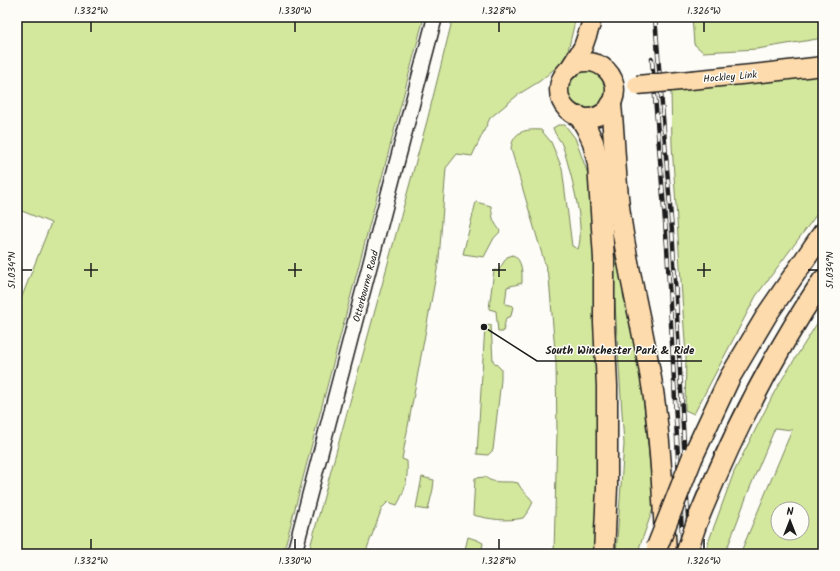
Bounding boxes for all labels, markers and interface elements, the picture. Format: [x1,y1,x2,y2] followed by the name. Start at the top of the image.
[74,3,108,19] text: 1.332°W
[278,3,312,19] text: 1.330°W
[482,3,516,19] text: 1.328°W
[687,3,721,19] text: 1.326°W
[703,67,758,87] street label: Hockley Link
[349,248,383,324] street label: Otterbourne Road
[4,251,20,289] text: 51.034°N
[822,251,838,289] text: 51.034°N
[537,338,702,361] callout: South Winchester Park & Ride
[546,342,695,360] text: South Winchester Park & Ride
[770,501,810,541] north arrow
[787,503,794,521] text: N
[74,553,108,569] text: 1.332°W
[278,553,312,569] text: 1.330°W
[482,553,516,569] text: 1.328°W
[687,553,721,569] text: 1.326°W

